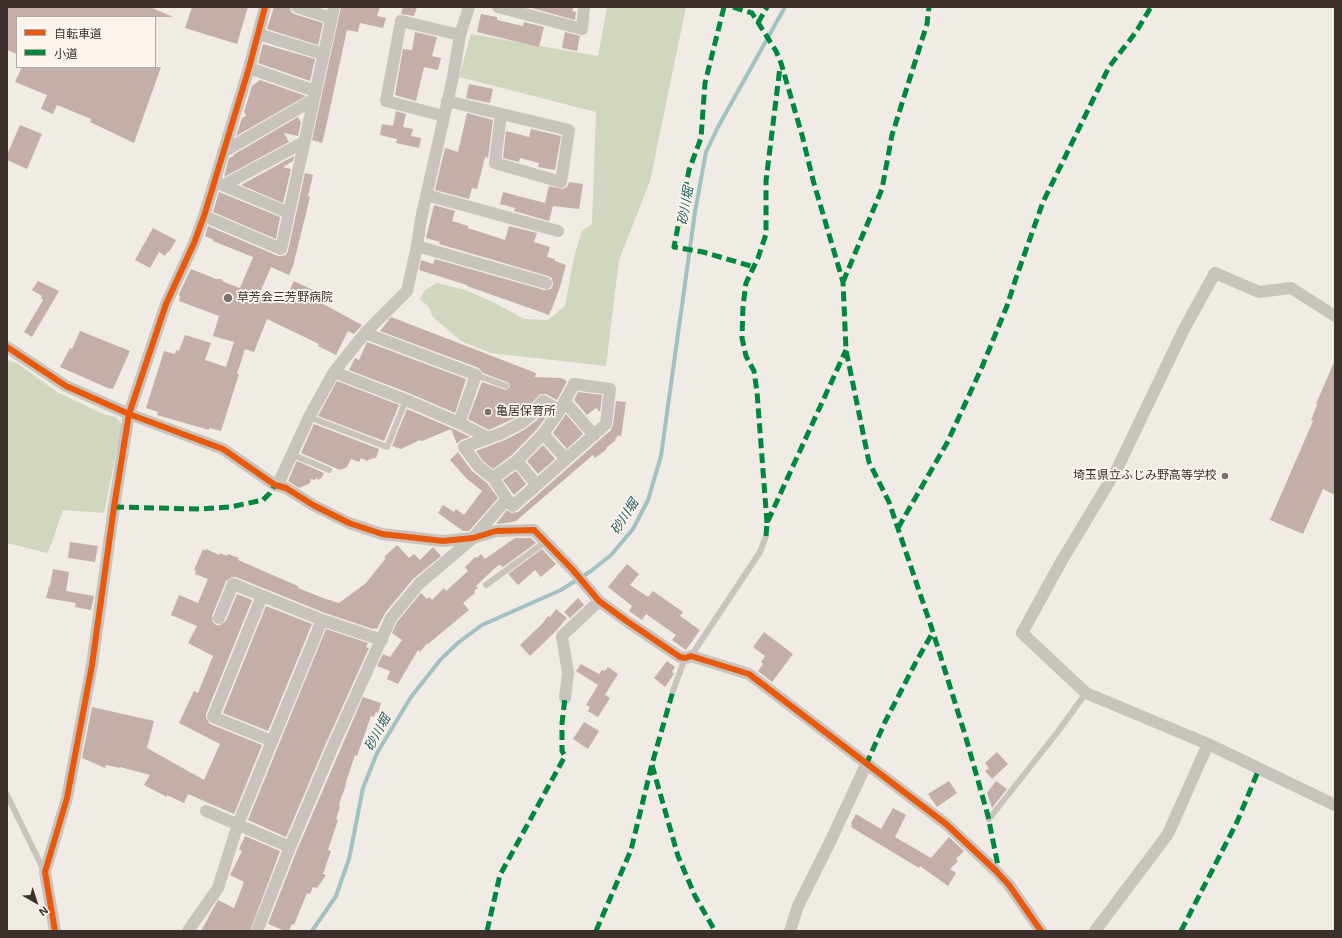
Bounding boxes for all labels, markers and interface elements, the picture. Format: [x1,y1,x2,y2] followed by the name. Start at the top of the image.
[16,16,156,68] legend
[54,27,102,41] text: 自転車道
[54,47,78,61] text: 小道
[675,185,697,227] water label: 砂川堀
[237,291,333,305] place label: 草芳会三芳野病院
[222,292,234,304] marker: 草芳会三芳野病院
[496,405,556,419] place label: 亀居保育所
[483,407,493,417] marker: 亀居保育所
[1073,469,1217,483] place label: 埼玉県立ふじみ野高等学校
[1220,471,1230,481] marker: 埼玉県立ふじみ野高等学校
[608,496,642,538] water label: 砂川堀
[362,712,394,754] water label: 砂川堀
[16,882,56,922] north arrow
[37,904,50,918] text: N

